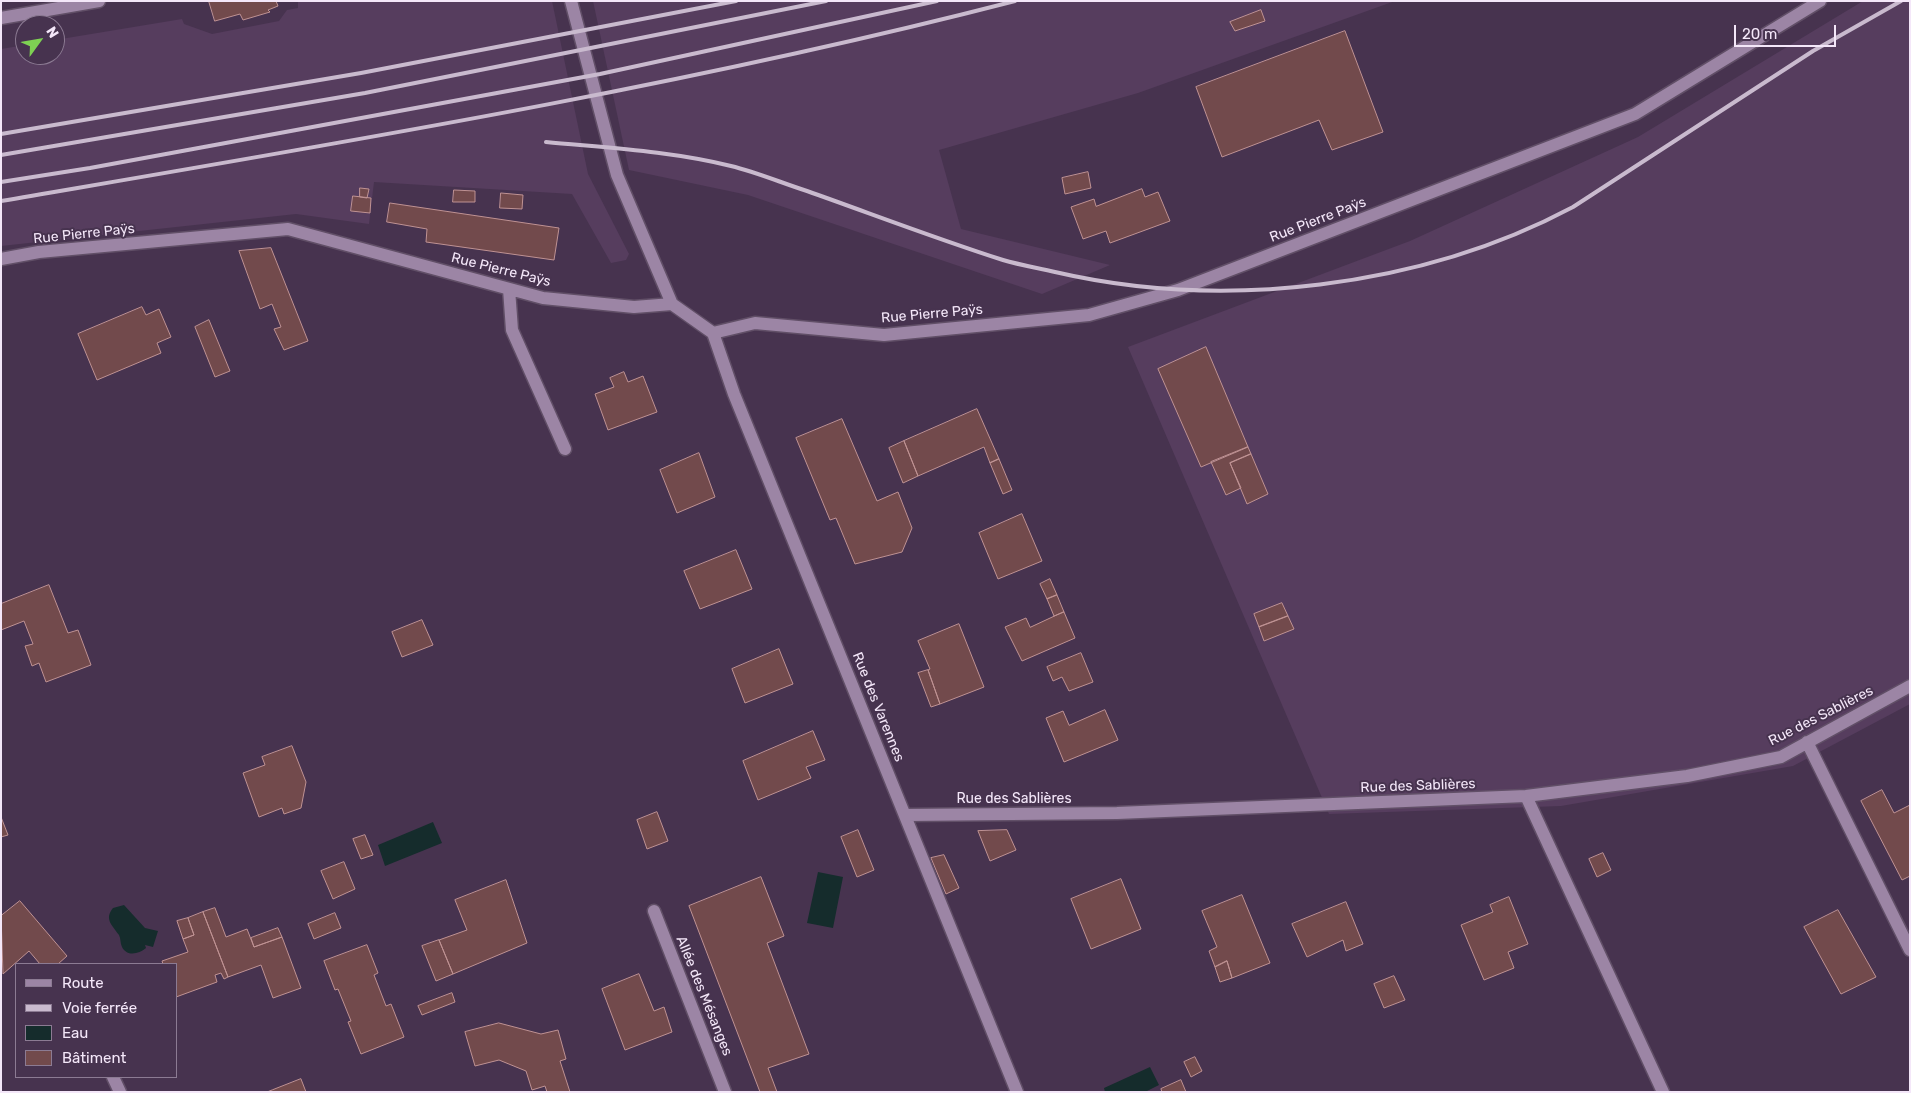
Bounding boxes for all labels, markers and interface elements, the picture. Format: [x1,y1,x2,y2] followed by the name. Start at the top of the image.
[15,15,65,65] north arrow
[1736,15,1838,47] scale bar
[42,24,62,41] text: N
[1742,25,1777,43] text: 20 m
[1267,194,1369,246] street label: Rue Pierre Paÿs
[32,220,136,248] street label: Rue Pierre Paÿs
[450,250,552,290] street label: Rue Pierre Paÿs
[880,301,984,327] street label: Rue Pierre Paÿs
[848,650,908,764] street label: Rue des Varennes
[1766,682,1876,750] street label: Rue des Sablières
[1360,776,1476,796] street label: Rue des Sablières
[956,791,1072,807] street label: Rue des Sablières
[672,934,736,1058] street label: Allée des Mésanges
[15,963,178,1078] legend
[62,974,104,992] text: Route
[62,999,137,1017] text: Voie ferrée
[62,1024,88,1042] text: Eau
[62,1049,126,1067] text: Bâtiment

